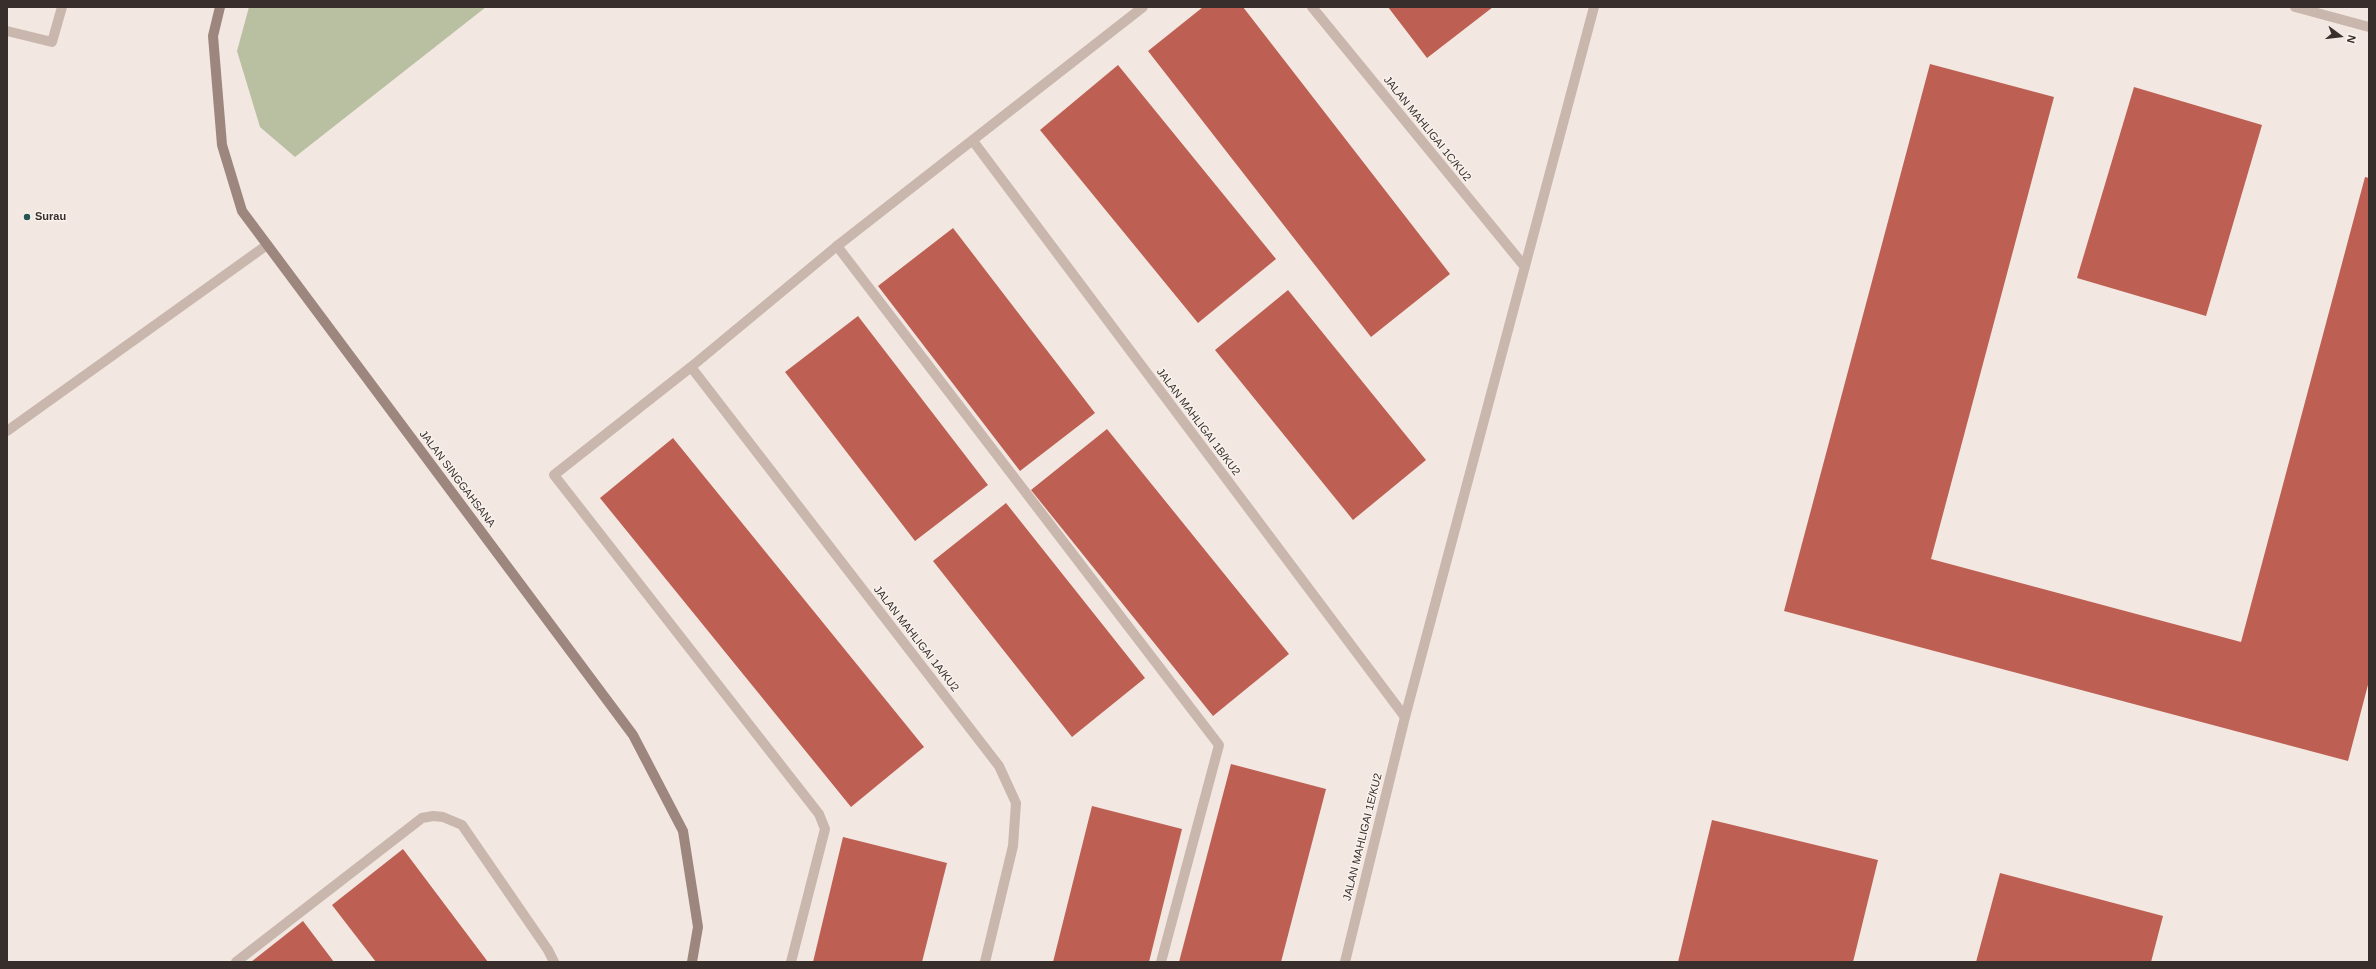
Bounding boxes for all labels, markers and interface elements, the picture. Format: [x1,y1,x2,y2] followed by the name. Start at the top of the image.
[2320,16,2360,56] north arrow
[2345,34,2358,44] text: N
[1381,74,1473,184] street label: JALAN MAHLIGAI 1C/KU2
[35,210,66,224] place label: Surau
[22,212,32,222] marker: Surau
[1153,366,1243,478] street label: JALAN MAHLIGAI 1B/KU2
[416,428,498,530] street label: JALAN SINGGAHSANA
[871,583,961,695] street label: JALAN MAHLIGAI 1A/KU2
[1341,772,1385,902] street label: JALAN MAHLIGAI 1E/KU2

